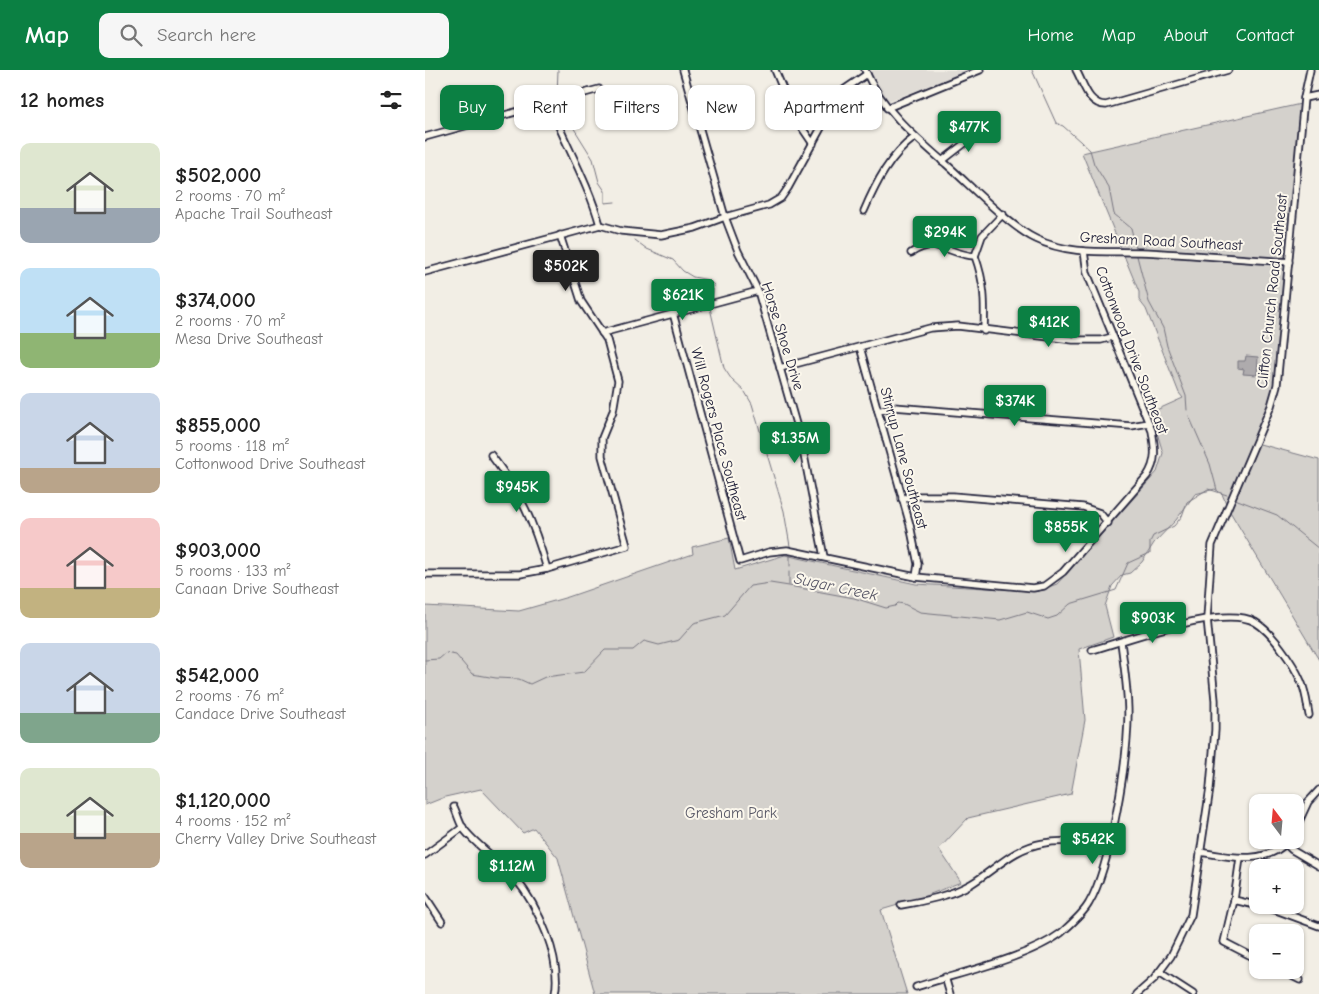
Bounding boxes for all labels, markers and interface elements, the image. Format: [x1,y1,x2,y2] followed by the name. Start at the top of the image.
[99,13,449,58] search box
[25,21,69,49] text: Map
[117,21,145,49] icon: search
[157,24,256,46] text: Search here
[1027,25,1074,46] text: Home
[1102,25,1136,46] text: Map
[1164,25,1208,46] text: About
[1236,25,1294,46] text: Contact
[440,85,504,130] chip: Buy
[514,85,585,130] chip: Rent
[595,85,678,130] chip: Filters
[688,85,755,130] chip: New
[765,85,882,130] chip: Apartment
[377,86,405,114] icon: filters
[20,88,104,112] text: 12 homes
[934,111,1004,153] pin: $477K
[949,118,989,136] text: $477K
[60,163,120,223] icon: home
[175,163,261,187] text: $502,000
[175,187,285,205] text: 2 rooms · 70 m²
[1253,192,1291,389] street label: Clifton Church Road Southeast
[175,205,332,223] text: Apache Trail Southeast
[910,216,980,258] pin: $294K
[924,223,966,241] text: $294K
[1079,228,1243,254] street label: Gresham Road Southeast
[531,250,601,292] pin: $502K
[544,257,588,275] text: $502K
[1092,264,1173,437] street label: Cottonwood Drive Southeast
[648,278,718,321] pin: $621K
[758,280,808,393] street label: Horse Shoe Drive
[662,286,704,304] text: $621K
[60,288,120,348] icon: home
[175,288,256,312] text: $374,000
[1014,306,1084,348] pin: $412K
[175,312,285,330] text: 2 rooms · 70 m²
[1029,313,1069,331] text: $412K
[175,330,323,348] text: Mesa Drive Southeast
[687,345,751,523] street label: Will Rogers Place Southeast
[980,384,1050,427] pin: $374K
[876,385,932,532] street label: Stirrup Lane Southeast
[995,392,1035,410] text: $374K
[60,413,120,473] icon: home
[175,413,261,437] text: $855,000
[754,422,836,464] pin: $1.35M
[771,429,819,447] text: $1.35M
[175,437,289,455] text: 5 rooms · 118 m²
[175,455,365,473] text: Cottonwood Drive Southeast
[482,470,552,513] pin: $945K
[495,478,539,496] text: $945K
[1031,510,1101,553] pin: $855K
[1044,518,1088,536] text: $855K
[60,538,120,598] icon: home
[175,538,261,562] text: $903,000
[175,562,291,580] text: 5 rooms · 133 m²
[792,569,879,605] water label: Sugar Creek
[175,580,339,598] text: Canaan Drive Southeast
[1118,602,1188,644] pin: $903K
[1131,609,1175,627] text: $903K
[60,663,120,723] icon: home
[175,663,259,687] text: $542,000
[175,687,284,705] text: 2 rooms · 76 m²
[175,705,346,723] text: Candace Drive Southeast
[60,788,120,848] icon: home
[175,788,271,812] text: $1,120,000
[1249,794,1304,849] north arrow
[1249,794,1304,979] map controls
[685,804,778,822] park label: Gresham Park
[175,812,290,830] text: 4 rooms · 152 m²
[1058,822,1128,865] pin: $542K
[175,830,376,848] text: Cherry Valley Drive Southeast
[1072,830,1114,848] text: $542K
[471,850,553,892] pin: $1.12M
[489,857,535,875] text: $1.12M
[1249,859,1304,914] button: +
[1249,924,1304,979] button: −

